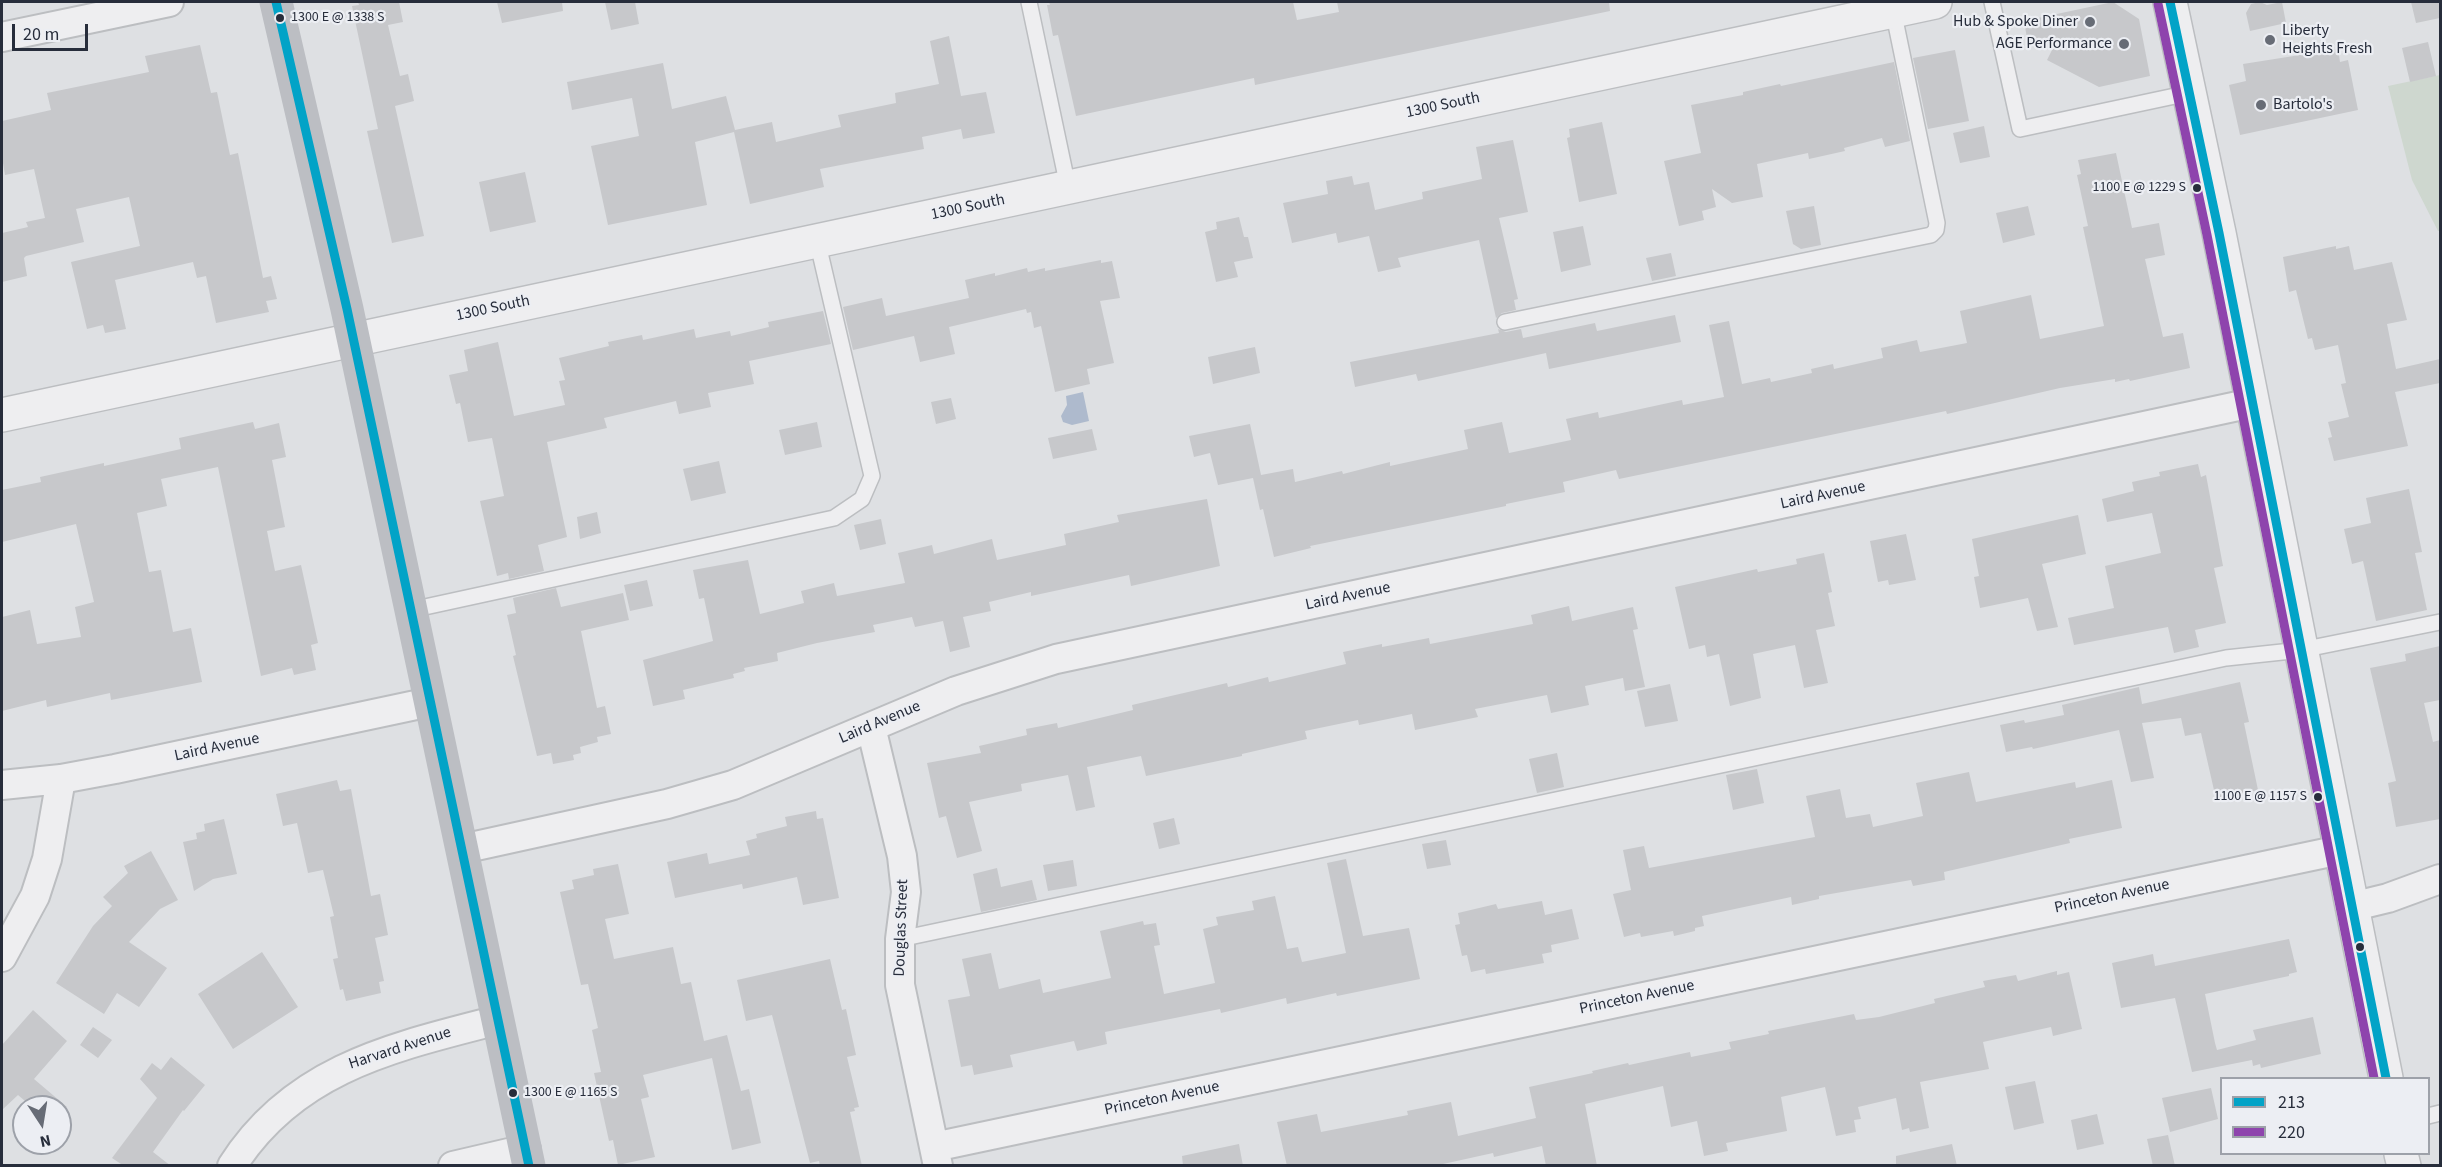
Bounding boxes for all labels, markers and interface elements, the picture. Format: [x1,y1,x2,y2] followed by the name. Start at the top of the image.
[291,10,385,26] place label: 1300 E @ 1338 S
[15,12,92,50] scale bar
[274,12,286,24] marker: 1300 E @ 1338 S
[1953,12,2078,32] place label: Hub & Spoke Diner
[2083,15,2097,29] marker: Hub & Spoke Diner
[2282,21,2373,59] place label: Liberty Heights Fresh
[23,22,59,47] text: 20 m
[2263,33,2277,47] marker: Liberty Heights Fresh
[1996,34,2112,54] place label: AGE Performance
[2117,37,2131,51] marker: AGE Performance
[1404,89,1482,123] street label: 1300 South
[2273,95,2333,115] place label: Bartolo's
[2254,98,2268,112] marker: Bartolo's
[2092,180,2186,196] place label: 1100 E @ 1229 S
[2191,182,2203,194] marker: 1100 E @ 1229 S
[929,191,1007,225] street label: 1300 South
[454,292,532,326] street label: 1300 South
[1779,478,1867,514] street label: Laird Avenue
[1304,579,1392,615] street label: Laird Avenue
[836,697,924,749] street label: Laird Avenue
[173,730,261,766] street label: Laird Avenue
[2213,789,2307,805] place label: 1100 E @ 1157 S
[2312,791,2324,803] marker: 1100 E @ 1157 S
[2053,875,2171,919] street label: Princeton Avenue
[891,879,913,977] street label: Douglas Street
[2354,941,2366,953] unlabelled marker
[1578,976,1696,1020] street label: Princeton Avenue
[346,1023,454,1075] street label: Harvard Avenue
[1103,1077,1221,1121] street label: Princeton Avenue
[2220,1077,2430,1155] legend
[524,1085,618,1101] place label: 1300 E @ 1165 S
[507,1087,519,1099] marker: 1300 E @ 1165 S
[2278,1090,2305,1115] text: 213
[12,1095,72,1155] north arrow
[2278,1120,2305,1145] text: 220
[38,1129,53,1153] text: N

